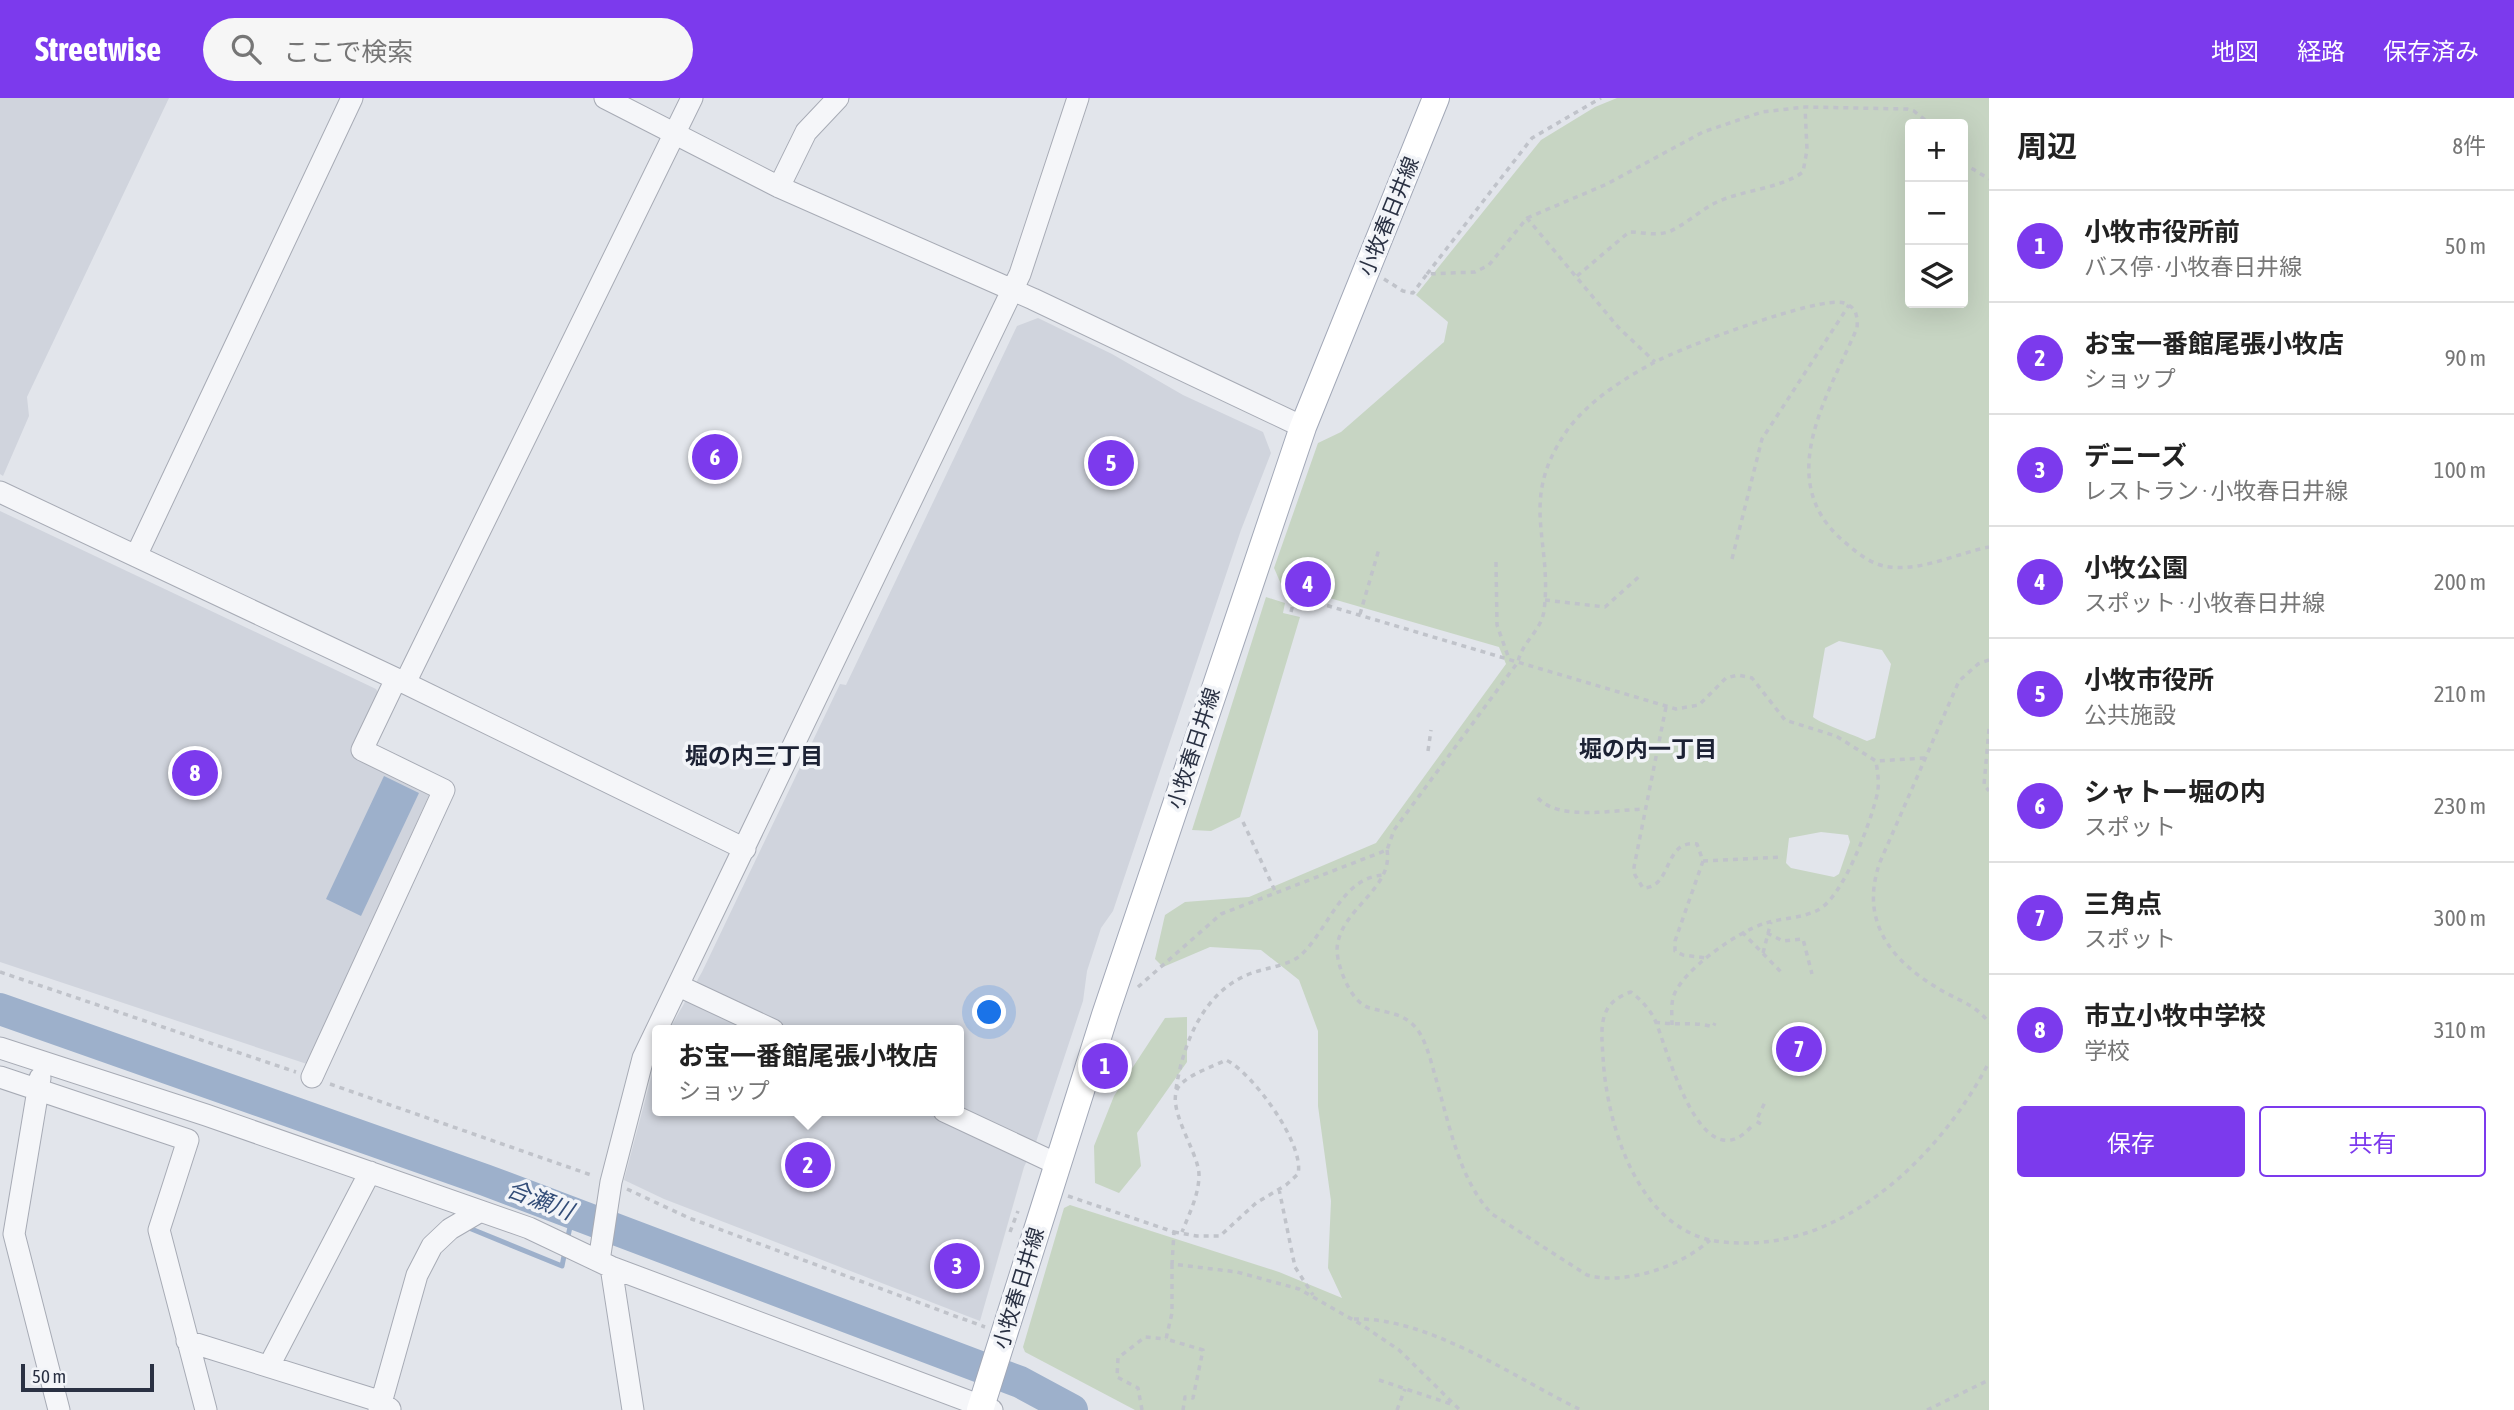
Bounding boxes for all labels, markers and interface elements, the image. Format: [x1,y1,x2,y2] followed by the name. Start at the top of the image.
[203,18,693,81] search box
[35,30,161,68] text: Streetwise
[227,30,265,68] icon: search
[283,37,413,67] text: ここで検索
[2211,38,2259,65] text: 地図
[2297,38,2345,65] text: 経路
[2383,38,2479,65] text: 保存済み
[1905,119,1968,308] map controls
[1905,119,1968,182] button: +
[2017,129,2077,163] text: 周辺
[2452,133,2486,159] text: 8件
[1353,153,1423,279] street label: 小牧春日井線
[1905,182,1968,245] button: −
[2084,217,2240,247] text: 小牧市役所前
[2035,233,2045,259] text: 1
[2445,233,2486,259] text: 50 m
[1905,245,1968,308] button: layers
[2084,254,2302,280] text: バス停 · 小牧春日井線
[2084,329,2344,359] text: お宝一番館尾張小牧店
[2035,345,2045,371] text: 2
[2445,345,2486,371] text: 90 m
[2084,366,2176,392] text: ショップ
[692,431,738,483] pin: 6
[1088,437,1134,489] pin: 5
[2084,441,2187,471] text: デニーズ
[2035,457,2045,483] text: 3
[2434,457,2486,483] text: 100 m
[2084,478,2348,504] text: レストラン · 小牧春日井線
[2084,553,2188,583] text: 小牧公園
[1285,558,1331,610] pin: 4
[2035,569,2045,595] text: 4
[2434,569,2486,595] text: 200 m
[2084,590,2325,616] text: スポット · 小牧春日井線
[2084,665,2214,695] text: 小牧市役所
[2035,681,2045,707] text: 5
[2434,681,2486,707] text: 210 m
[1162,684,1224,812] street label: 小牧春日井線
[2084,702,2176,728] text: 公共施設
[1579,736,1717,762] district label: 堀の内一丁目
[685,743,823,769] district label: 堀の内三丁目
[172,747,218,799] pin: 8
[2084,777,2266,807] text: シャトー堀の内
[2035,793,2045,819] text: 6
[2434,793,2486,819] text: 230 m
[2084,814,2176,840] text: スポット
[2084,889,2162,919] text: 三角点
[2035,905,2045,931] text: 7
[2434,905,2486,931] text: 300 m
[2084,926,2176,952] text: スポット
[972,995,1006,1029] your location
[2084,1001,2266,1031] text: 市立小牧中学校
[2035,1017,2045,1043] text: 8
[2434,1017,2486,1043] text: 310 m
[1776,1023,1822,1075] pin: 7
[652,1025,964,1116] popup
[2084,1038,2130,1064] text: 学校
[1082,1040,1128,1092] pin: 1
[678,1041,938,1071] text: お宝一番館尾張小牧店
[678,1078,770,1104] text: ショップ
[2017,1106,2245,1177] button: 保存
[2259,1106,2486,1177] button: 共有
[785,1139,831,1191] pin: 2
[503,1175,580,1226] water label: 合瀬川
[988,1224,1048,1352] street label: 小牧春日井線
[934,1240,980,1292] pin: 3
[21,1361,154,1393] scale bar
[32,1365,66,1387] text: 50 m

